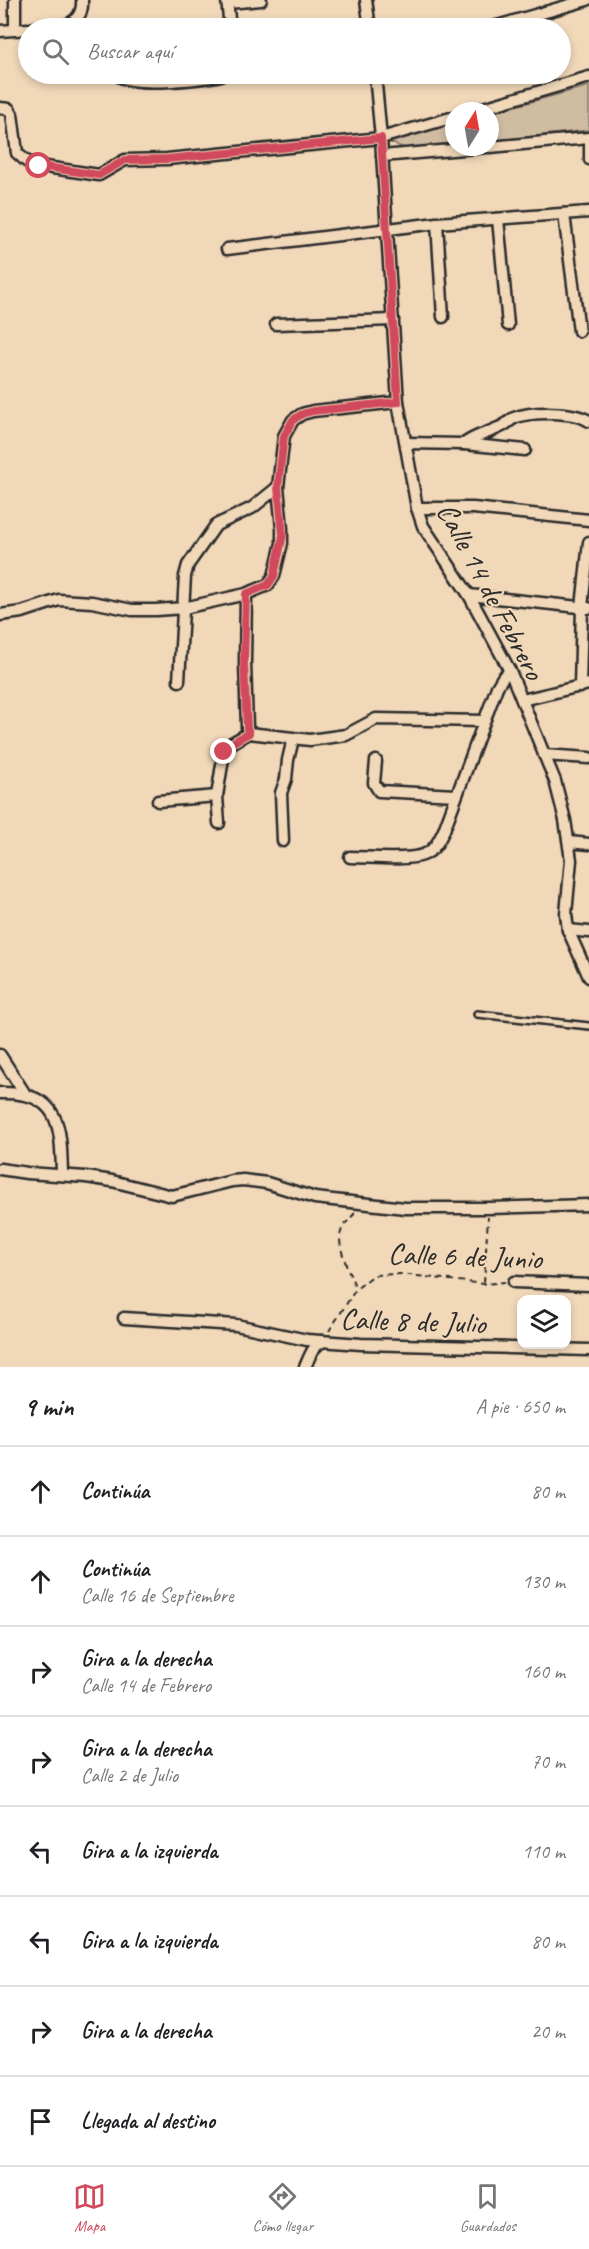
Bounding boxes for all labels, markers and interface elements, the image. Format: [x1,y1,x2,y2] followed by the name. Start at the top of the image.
[18,18,571,84] search box
[39,35,72,68] icon: search
[87,37,173,65] text: Buscar aquí
[445,102,499,156] north arrow
[25,152,51,178] route start
[428,496,554,687] street label: Calle 14 de Febrero
[210,738,236,764] route end
[387,1234,544,1278] street label: Calle 6 de Junio
[517,1295,571,1349] map controls
[517,1295,571,1349] button: layers
[340,1299,488,1343] street label: Calle 8 de Julio
[24,1390,74,1423] text: 9 min
[476,1394,565,1419] text: A pie · 650 m
[24,1475,57,1508] icon: ahead
[81,1477,149,1505] text: Continúa
[531,1479,565,1504] text: 80 m
[81,1555,149,1583] text: Continúa
[24,1565,57,1598] icon: ahead
[522,1569,565,1594] text: 130 m
[81,1583,234,1608] text: Calle 16 de Septiembre
[81,1645,212,1673] text: Gira a la derecha
[24,1655,57,1688] icon: right
[522,1659,565,1684] text: 160 m
[81,1673,211,1698] text: Calle 14 de Febrero
[81,1735,212,1763] text: Gira a la derecha
[24,1745,57,1778] icon: right
[531,1749,565,1774] text: 70 m
[81,1763,178,1788] text: Calle 2 de Julio
[24,1835,57,1868] icon: left
[81,1837,218,1865] text: Gira a la izquierda
[522,1839,565,1864] text: 110 m
[24,1925,57,1958] icon: left
[81,1927,218,1955] text: Gira a la izquierda
[531,1929,565,1954] text: 80 m
[24,2015,57,2048] icon: right
[81,2017,212,2045] text: Gira a la derecha
[531,2019,565,2044] text: 20 m
[24,2105,57,2138] icon: arrive
[81,2107,215,2135] text: Llegada al destino
[73,2180,106,2236] tab: Mapa
[253,2180,313,2236] tab: Cómo llegar
[460,2180,516,2236] tab: Guardados

